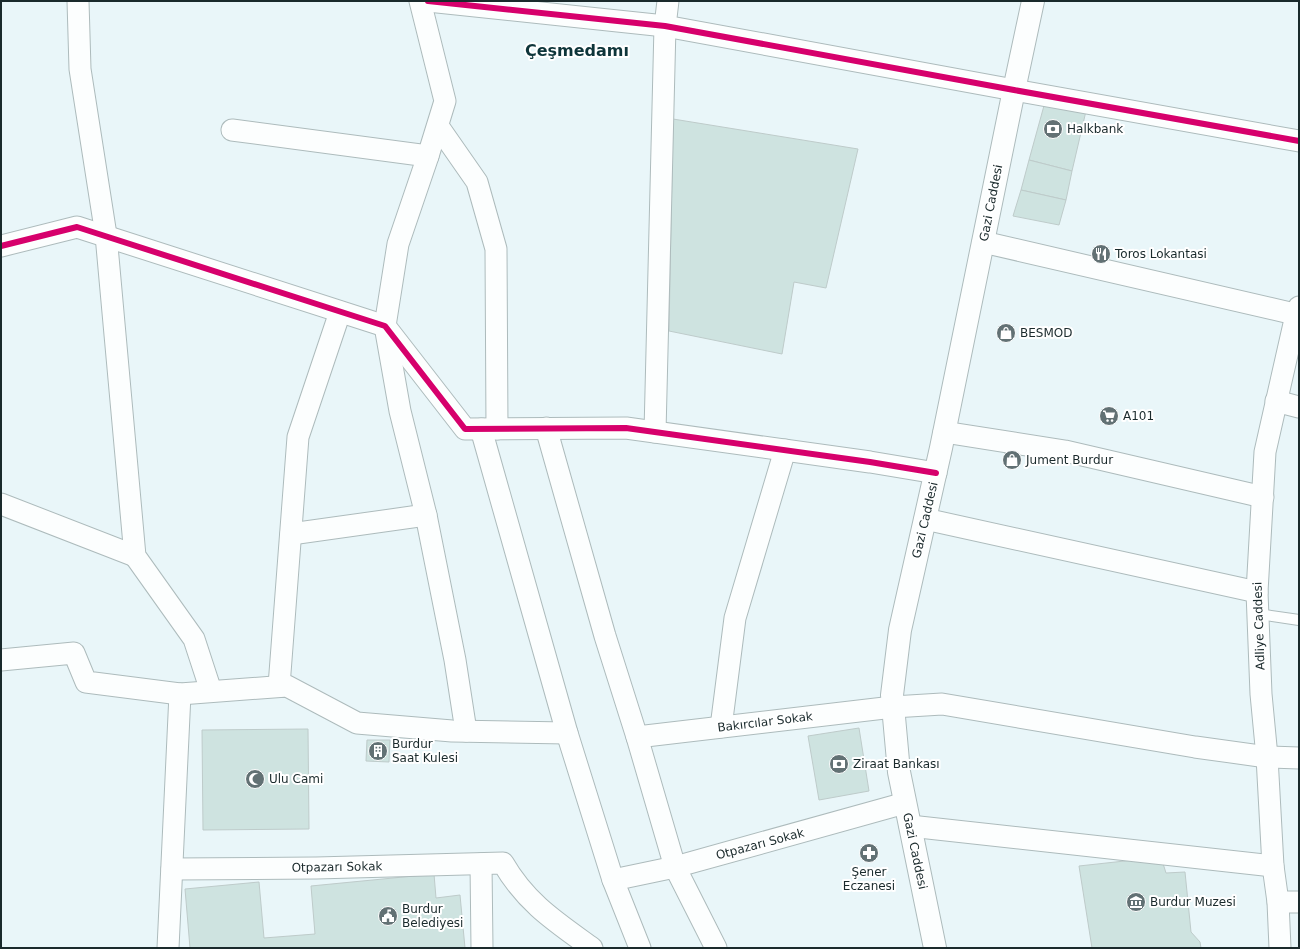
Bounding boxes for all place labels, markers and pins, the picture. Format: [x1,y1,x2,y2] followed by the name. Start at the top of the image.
[1042,118,1064,140] bank icon: Halkbank
[1067,122,1123,136] place label: Halkbank
[1090,243,1112,265] restaurant icon: Toros Lokantasi
[1114,247,1207,261] place label: Toros Lokantasi
[995,322,1017,344] shop icon: BESMOD
[1020,326,1072,340] place label: BESMOD
[1098,405,1120,427] supermarket icon: A101
[1123,409,1154,423] place label: A101
[1001,449,1023,471] shop icon: Jument Burdur
[1025,453,1113,467] place label: Jument Burdur
[392,737,458,765] place label: Burdur Saat Kulesi
[367,740,389,762] building icon: Burdur Saat Kulesi
[828,753,850,775] bank icon: Ziraat Bankası
[853,757,940,771] place label: Ziraat Bankası
[244,768,266,790] mosque icon: Ulu Cami
[269,772,323,786] place label: Ulu Cami
[858,842,880,864] pharmacy icon: Şener Eczanesi
[843,865,895,893] place label: Şener Eczanesi
[1125,891,1147,913] museum icon: Burdur Muzesi
[1150,895,1236,909] place label: Burdur Muzesi
[402,902,463,930] place label: Burdur Belediyesi
[377,905,399,927] public building icon: Burdur Belediyesi

